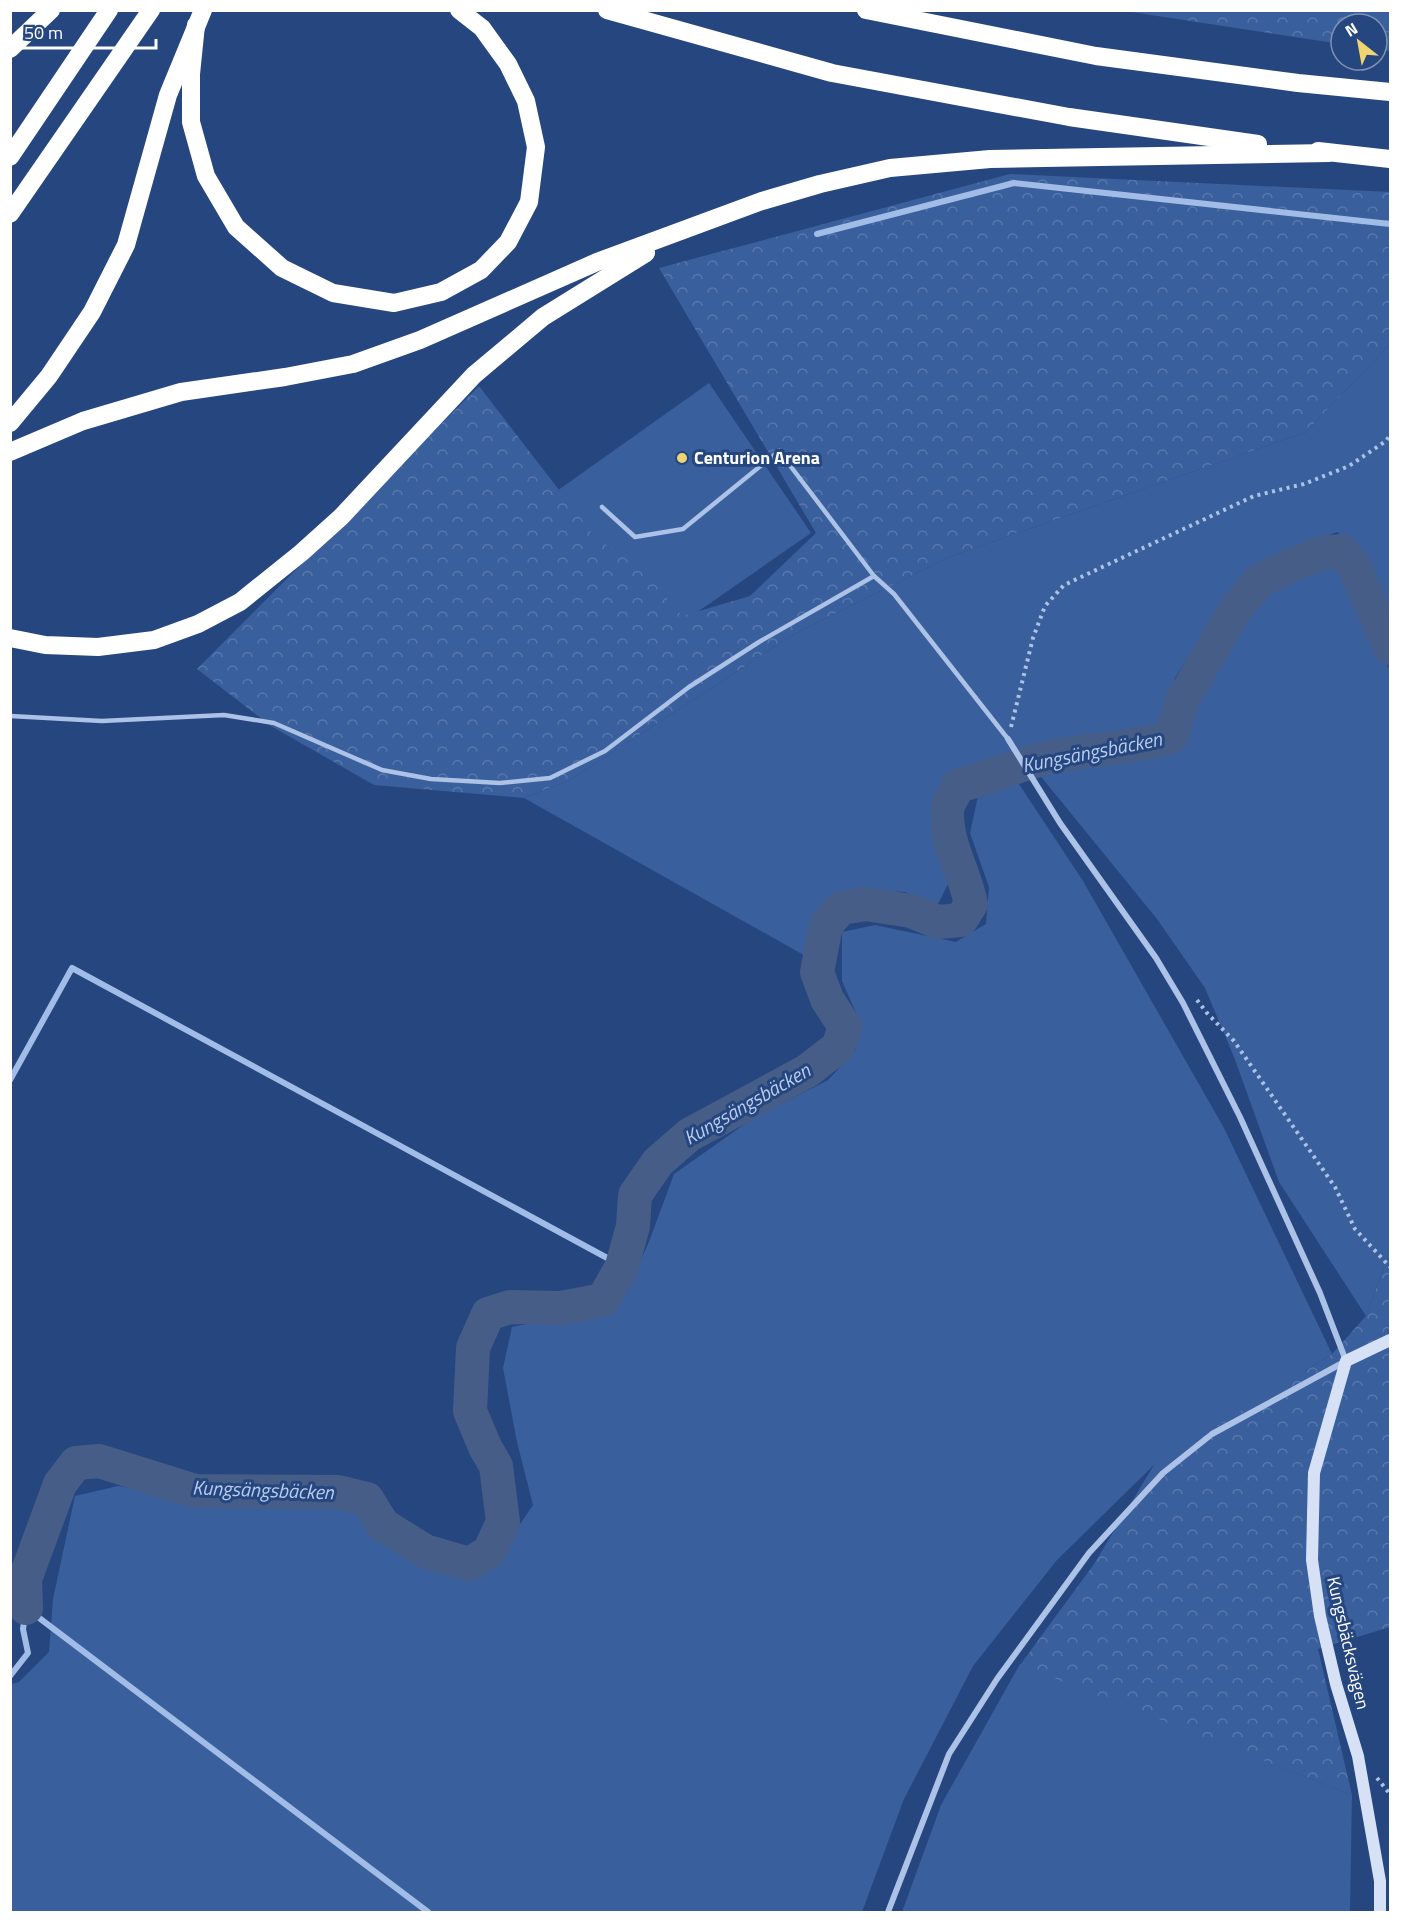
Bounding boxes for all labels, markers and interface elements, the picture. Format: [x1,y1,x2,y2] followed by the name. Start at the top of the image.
[15,12,156,50] scale bar
[1329,12,1389,72] north arrow
[1340,16,1362,42] text: N
[24,19,63,46] text: 50 m
[694,444,820,471] place label: Centurion Arena
[675,451,689,465] marker: Centurion Arena
[1019,723,1165,780] water label: Kungsängsbäcken
[678,1054,817,1152] water label: Kungsängsbäcken
[192,1472,335,1508] water label: Kungsängsbäcken
[1320,1574,1377,1712] street label: Kungsbäcksvägen

